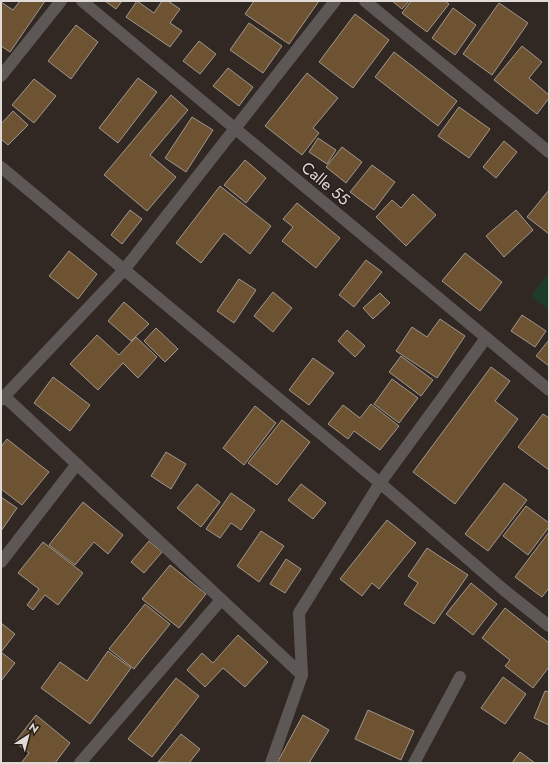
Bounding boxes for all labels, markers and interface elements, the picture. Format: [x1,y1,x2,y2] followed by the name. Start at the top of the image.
[296,156,355,211] street label: Calle 55
[8,716,48,756] north arrow
[26,719,42,737] text: N

